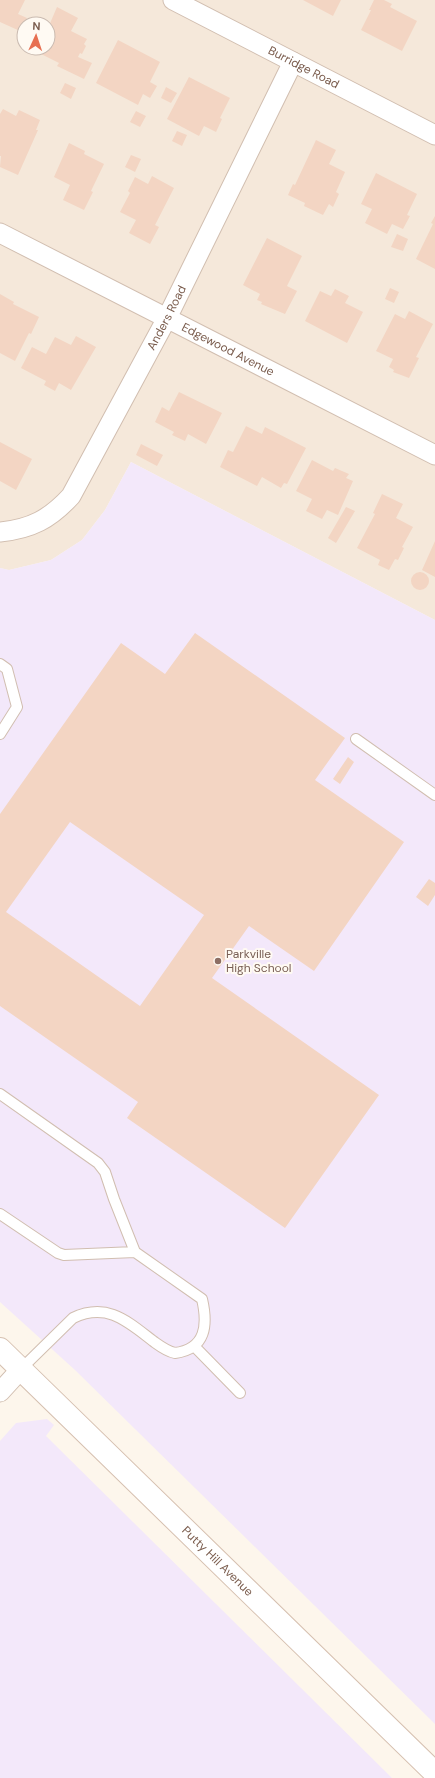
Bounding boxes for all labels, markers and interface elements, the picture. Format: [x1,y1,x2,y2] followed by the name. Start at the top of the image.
[16,16,56,56] north arrow
[32,19,41,33] text: N
[265,42,342,92] street label: Burridge Road
[143,283,190,353] street label: Anders Road
[179,319,277,380] street label: Edgewood Avenue
[226,946,291,976] place label: Parkville High School
[213,956,223,966] marker: Parkville High School
[179,1523,257,1600] street label: Putty Hill Avenue

